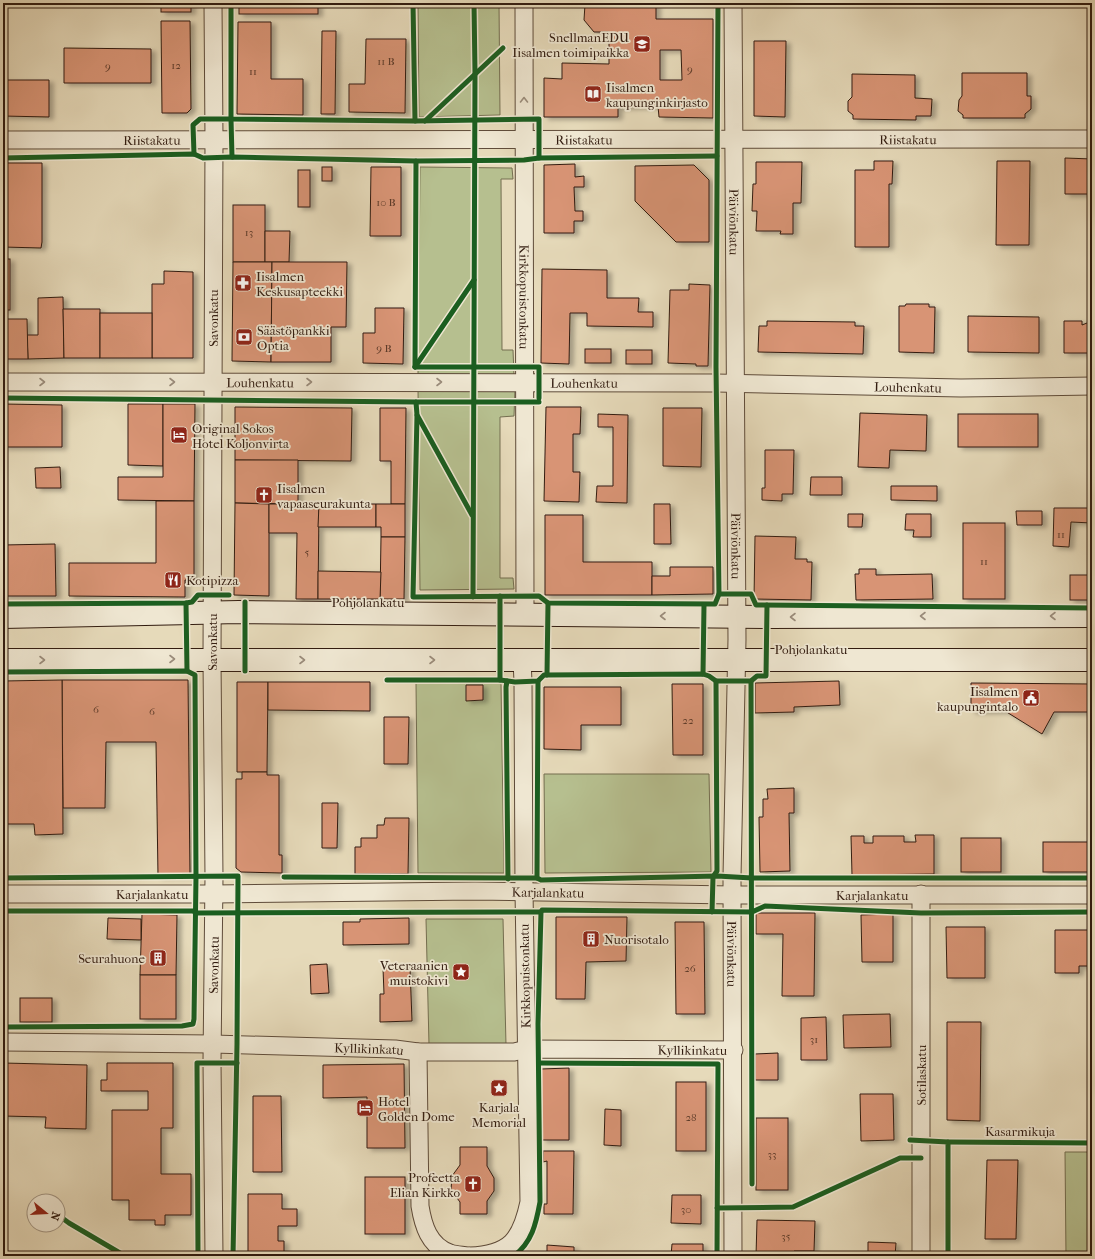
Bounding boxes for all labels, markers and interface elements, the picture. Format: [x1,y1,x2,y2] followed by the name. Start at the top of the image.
[512,30,630,60] place label: SnellmanEDU Iisalmen toimipaikka
[632,34,652,54] school or university icon: SnellmanEDU Iisalmen toimipaikka
[377,55,395,68] house number: 11 B
[171,59,181,72] house number: 12
[105,60,111,73] house number: 9
[687,63,693,76] house number: 9
[249,65,257,78] house number: 11
[606,80,708,110] place label: Iisalmen kaupunginkirjasto
[583,84,603,104] library icon: Iisalmen kaupunginkirjasto
[520,97,528,103] one-way arrow
[123,132,181,147] street label: Riistakatu
[555,132,613,147] street label: Riistakatu
[879,132,937,147] street label: Riistakatu
[727,189,742,256] street label: Päiviönkatu
[376,196,396,209] house number: 10 B
[245,226,253,239] house number: 13
[517,245,532,350] street label: Kirkkopuistonkatu
[256,269,343,299] place label: Iisalmen Keskusapteekki
[233,273,253,293] pharmacy icon: Iisalmen Keskusapteekki
[206,289,221,347] street label: Savonkatu
[257,323,330,353] place label: Säästöpankki Optia
[234,327,254,347] bank icon: Säästöpankki Optia
[376,342,392,355] house number: 9 B
[226,375,294,390] street label: Louhenkatu
[550,375,618,390] street label: Louhenkatu
[39,378,45,386] one-way arrow
[169,378,175,386] one-way arrow
[306,378,312,386] one-way arrow
[436,378,442,386] one-way arrow
[874,379,943,395] street label: Louhenkatu
[192,421,290,451] place label: Original Sokos Hotel Koljonvirta
[169,425,189,445] hotel icon: Original Sokos Hotel Koljonvirta
[277,481,372,511] place label: Iisalmen vapaaseurakunta
[254,485,274,505] church icon: Iisalmen vapaaseurakunta
[729,513,744,580] street label: Päiviönkatu
[1057,528,1065,541] house number: 11
[305,546,310,559] house number: 5
[980,555,988,568] house number: 11
[163,570,183,590] restaurant icon: Kotipizza
[186,573,240,588] place label: Kotipizza
[332,595,405,610] street label: Pohjolankatu
[660,612,666,620] one-way arrow
[920,612,926,620] one-way arrow
[1050,612,1056,620] one-way arrow
[205,613,220,671] street label: Savonkatu
[790,613,796,621] one-way arrow
[775,642,848,657] street label: Pohjolankatu
[169,655,175,664] one-way arrow
[39,656,45,664] one-way arrow
[299,656,305,664] one-way arrow
[429,656,435,664] one-way arrow
[937,684,1018,714] place label: Iisalmen kaupungintalo
[1021,688,1041,708] public building icon: Iisalmen kaupungintalo
[93,703,99,716] house number: 6
[149,705,155,718] house number: 6
[682,714,694,727] house number: 22
[512,884,585,900] street label: Karjalankatu
[116,887,189,902] street label: Karjalankatu
[836,888,909,903] street label: Karjalankatu
[725,921,740,988] street label: Päiviönkatu
[517,923,533,1029] street label: Kirkkopuistonkatu
[581,929,601,949] building icon: Nuorisotalo
[604,932,669,947] place label: Nuorisotalo
[206,936,222,994] street label: Savonkatu
[148,948,168,968] building icon: Seurahuone
[78,951,146,966] place label: Seurahuone
[379,958,448,988] place label: Veteraanien muistokivi
[451,962,471,982] place icon: Veteraanien muistokivi
[684,962,696,975] house number: 26
[810,1033,818,1046] house number: 31
[334,1040,405,1058] street label: Kyllikinkatu
[657,1042,728,1057] street label: Kyllikinkatu
[914,1044,929,1105] street label: Sotilaskatu
[489,1078,509,1098] place icon: Karjala Memorial
[378,1094,455,1124] place label: Hotel Golden Dome
[355,1098,375,1118] hotel icon: Hotel Golden Dome
[472,1100,527,1130] place label: Karjala Memorial
[685,1111,697,1124] house number: 28
[985,1124,1056,1139] street label: Kasarmikuja
[767,1148,777,1161] house number: 33
[390,1170,461,1200] place label: Profeetta Elian Kirkko
[463,1174,483,1194] church icon: Profeetta Elian Kirkko
[26,1193,66,1233] north arrow
[681,1203,691,1216] house number: 30
[47,1210,63,1223] text: N
[781,1230,791,1243] house number: 35

